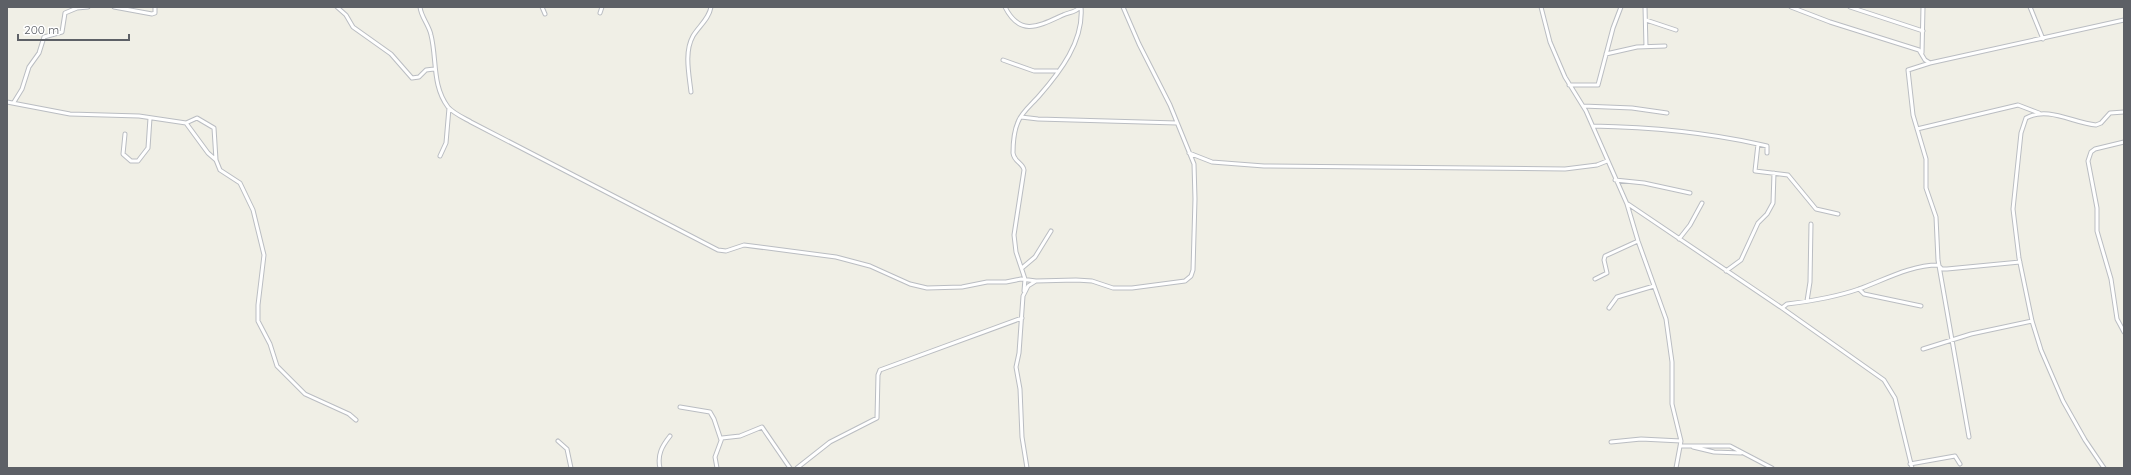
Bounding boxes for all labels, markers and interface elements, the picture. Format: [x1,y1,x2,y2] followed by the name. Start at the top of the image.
[18,16,129,42] scale bar
[24,22,59,37] text: 200 m

